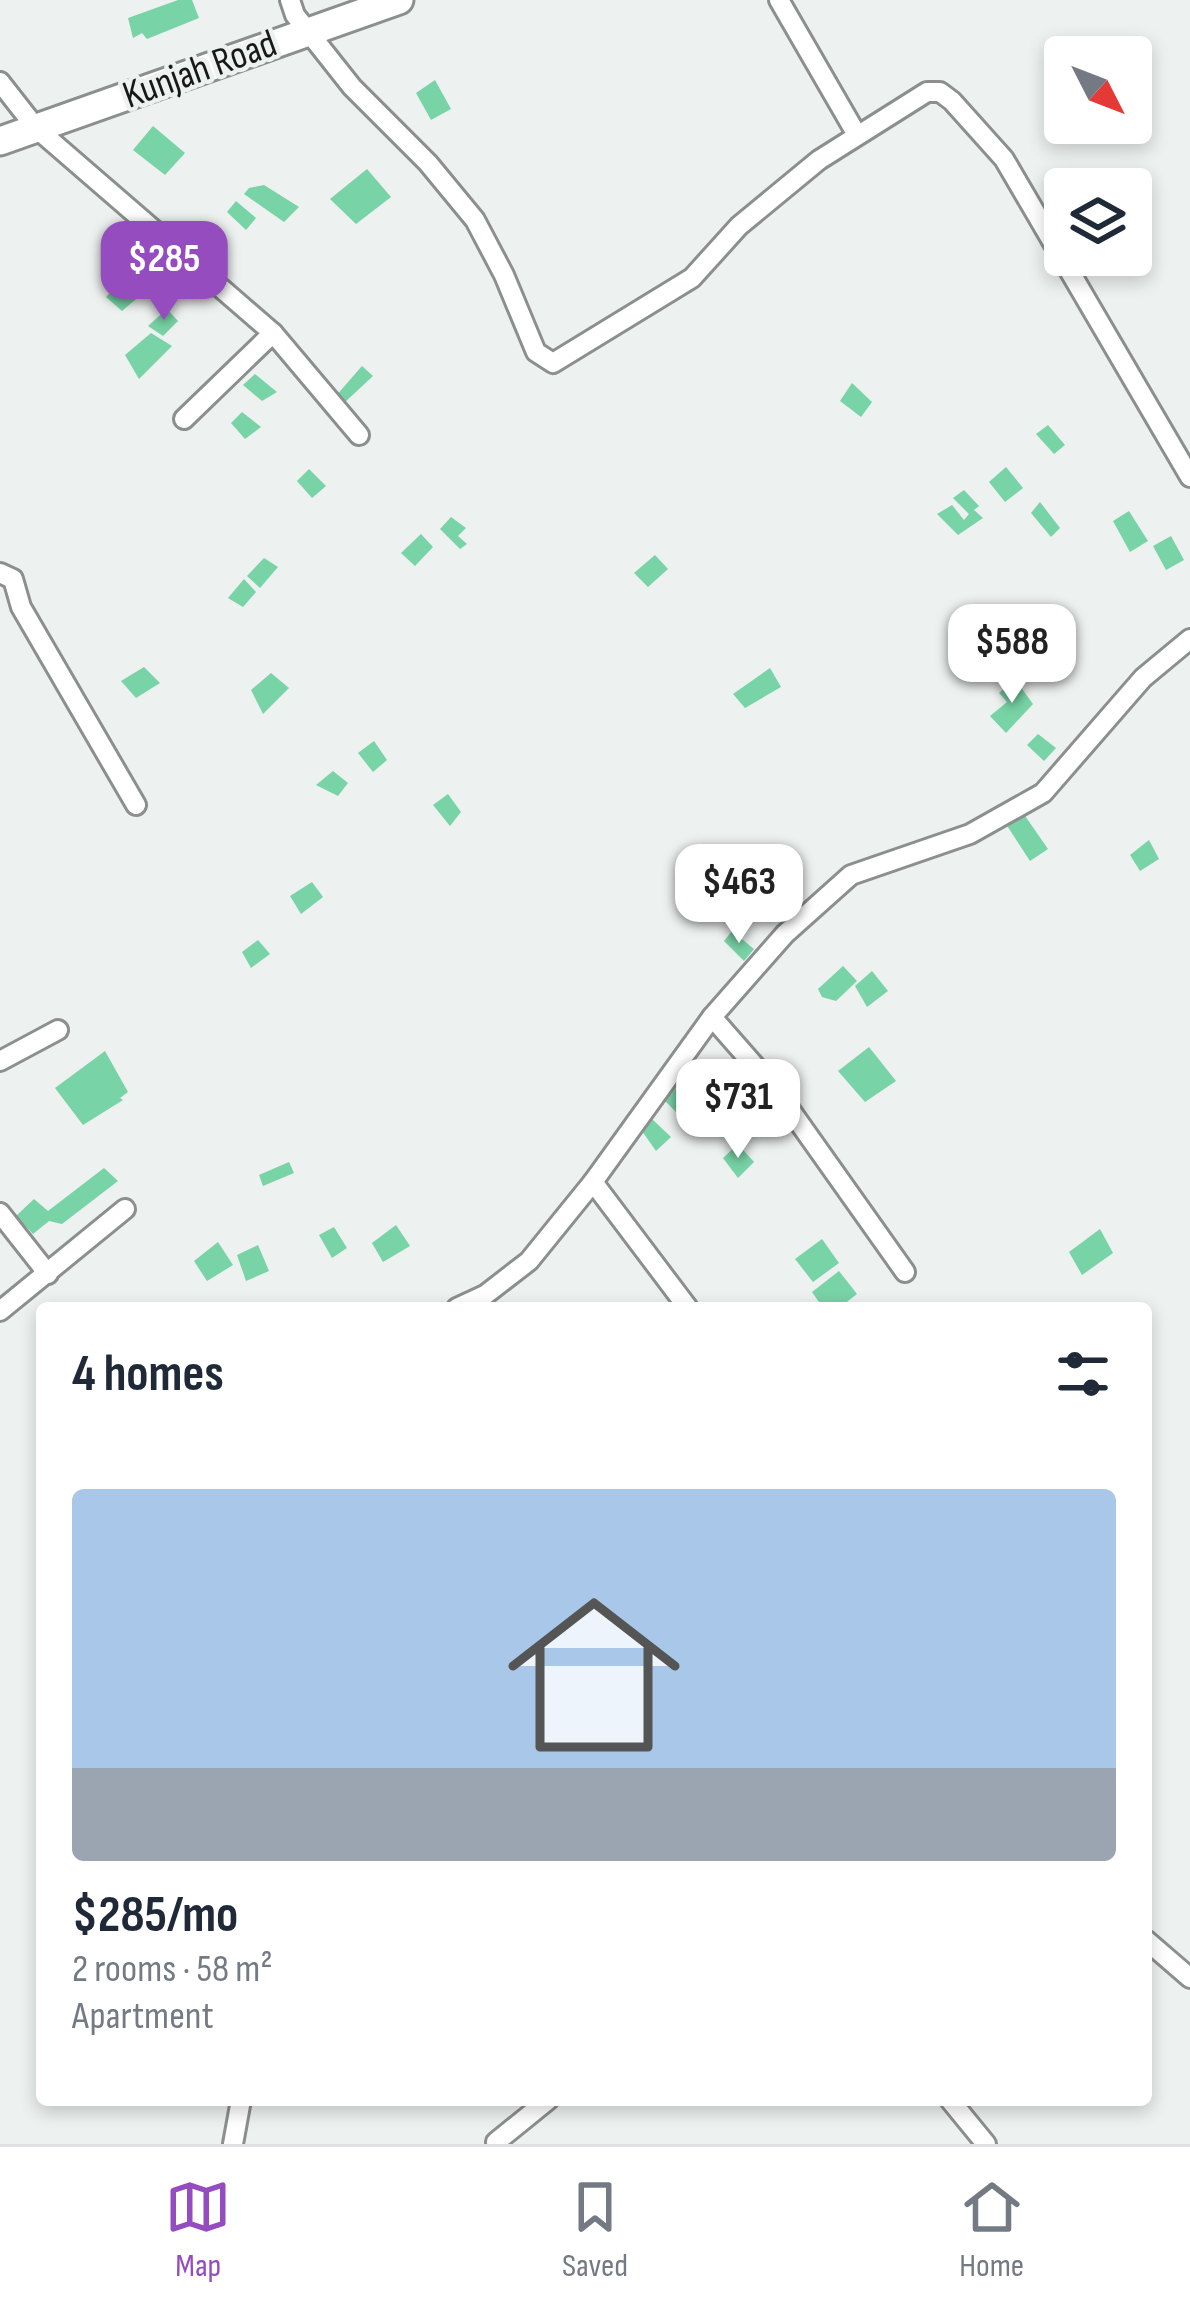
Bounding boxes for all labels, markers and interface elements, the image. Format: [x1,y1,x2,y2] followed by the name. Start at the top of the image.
[117,21,283,119] street label: Kunjah Road
[1044,36,1152,144] north arrow
[1044,36,1152,276] map controls
[1044,168,1152,276] button: layers
[93,221,235,323] pin: $285
[128,236,200,283] text: $285
[941,604,1083,706] pin: $588
[975,619,1049,666] text: $588
[668,844,810,946] pin: $463
[702,859,776,906] text: $463
[667,1059,809,1161] pin: $731
[703,1074,773,1121] text: $731
[1050,1341,1116,1407] icon: filters
[72,1344,224,1405] text: 4 homes
[486,1567,702,1783] icon: home
[72,1885,238,1946] text: $285/mo
[72,1946,273,1993] text: 2 rooms · 58 m²
[72,1993,214,2040] text: Apartment
[165,2174,231,2286] tab: Map
[562,2174,628,2286] tab: Saved
[959,2174,1025,2286] tab: Home

